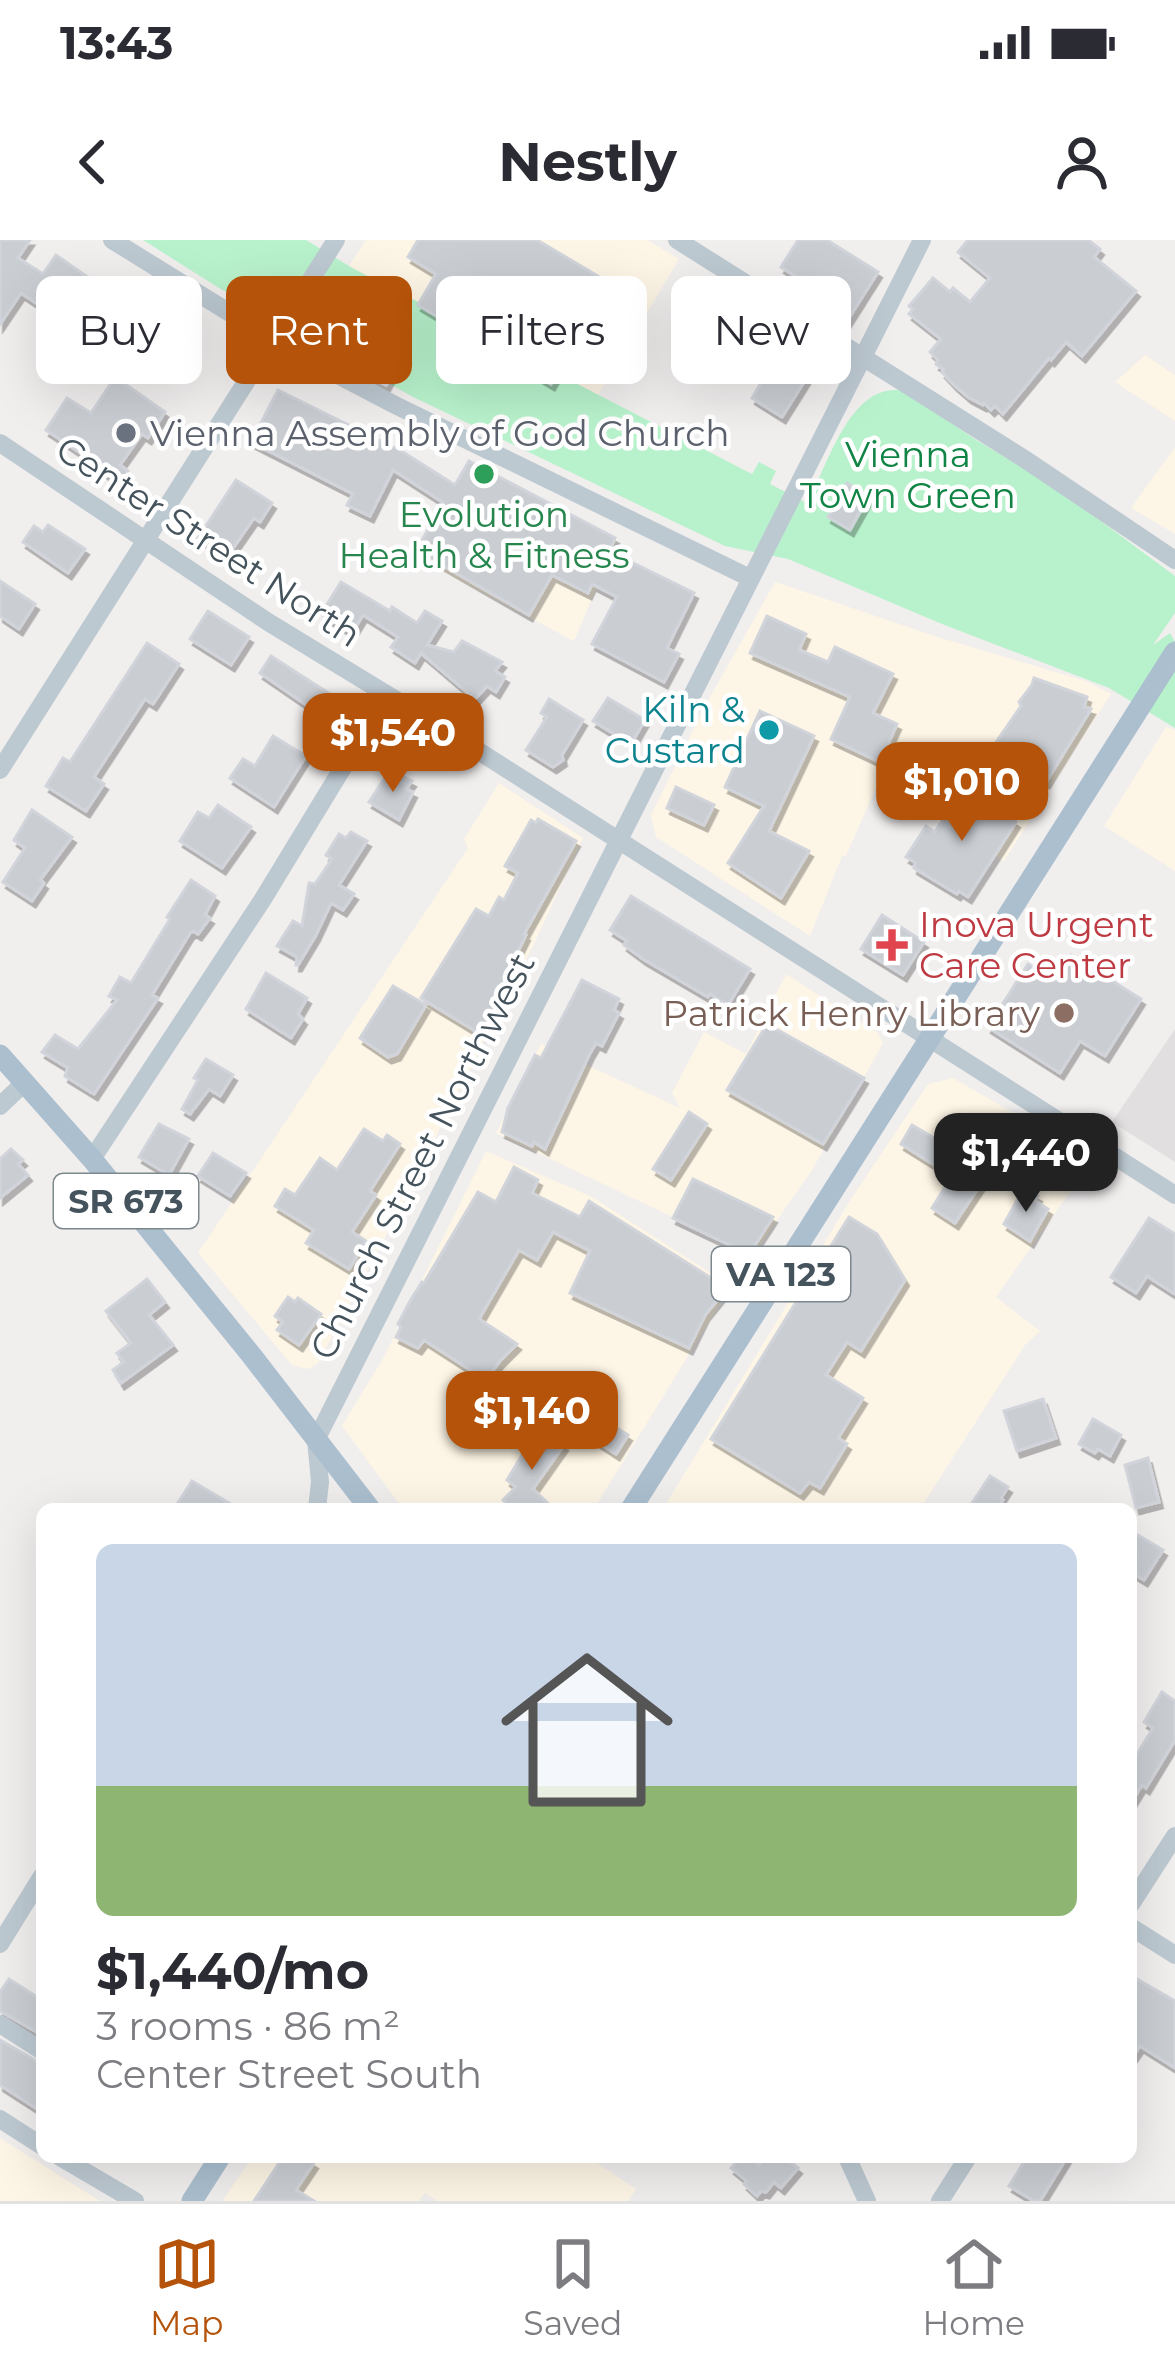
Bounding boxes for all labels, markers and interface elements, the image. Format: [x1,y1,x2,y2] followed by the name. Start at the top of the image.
[60,15,173,70] text: 13:43
[60,129,126,195] icon: back
[498,129,677,195] text: Nestly
[1049,129,1115,195] icon: person
[36,276,202,384] chip: Buy
[226,276,412,384] chip: Rent
[436,276,647,384] chip: Filters
[671,276,851,384] chip: New
[150,411,730,455] place label: Vienna Assembly of God Church
[113,420,139,446] marker: Vienna Assembly of God Church
[48,426,370,656] street label: Center Street North
[800,432,1016,517] park label: Vienna Town Green
[471,461,497,487] marker: Evolution Health & Fitness
[339,492,629,577] place label: Evolution Health & Fitness
[605,687,745,772] place label: Kiln & Custard
[295,693,491,795] pin: $1,540
[330,708,456,756] text: $1,540
[756,717,782,743] marker: Kiln & Custard
[864,742,1060,844] pin: $1,010
[903,757,1021,805] text: $1,010
[919,902,1154,987] place label: Inova Urgent Care Center
[876,929,908,961] marker: Inova Urgent Care Center
[300,945,544,1367] street label: Church Street Northwest
[662,991,1040,1035] place label: Patrick Henry Library
[1051,1000,1077,1026] marker: Patrick Henry Library
[928,1113,1124,1215] pin: $1,440
[961,1128,1091,1176] text: $1,440
[54,1174,198,1228] road number: SR 673
[712,1247,850,1301] road number: VA 123
[434,1371,630,1473] pin: $1,140
[473,1386,591,1434] text: $1,140
[479,1622,695,1838] icon: home
[96,1940,369,2002] text: $1,440/mo
[96,2002,400,2050] text: 3 rooms · 86 m²
[96,2050,482,2098] text: Center Street South
[150,2231,223,2343] tab: Map
[523,2231,623,2343] tab: Saved
[923,2231,1025,2343] tab: Home

